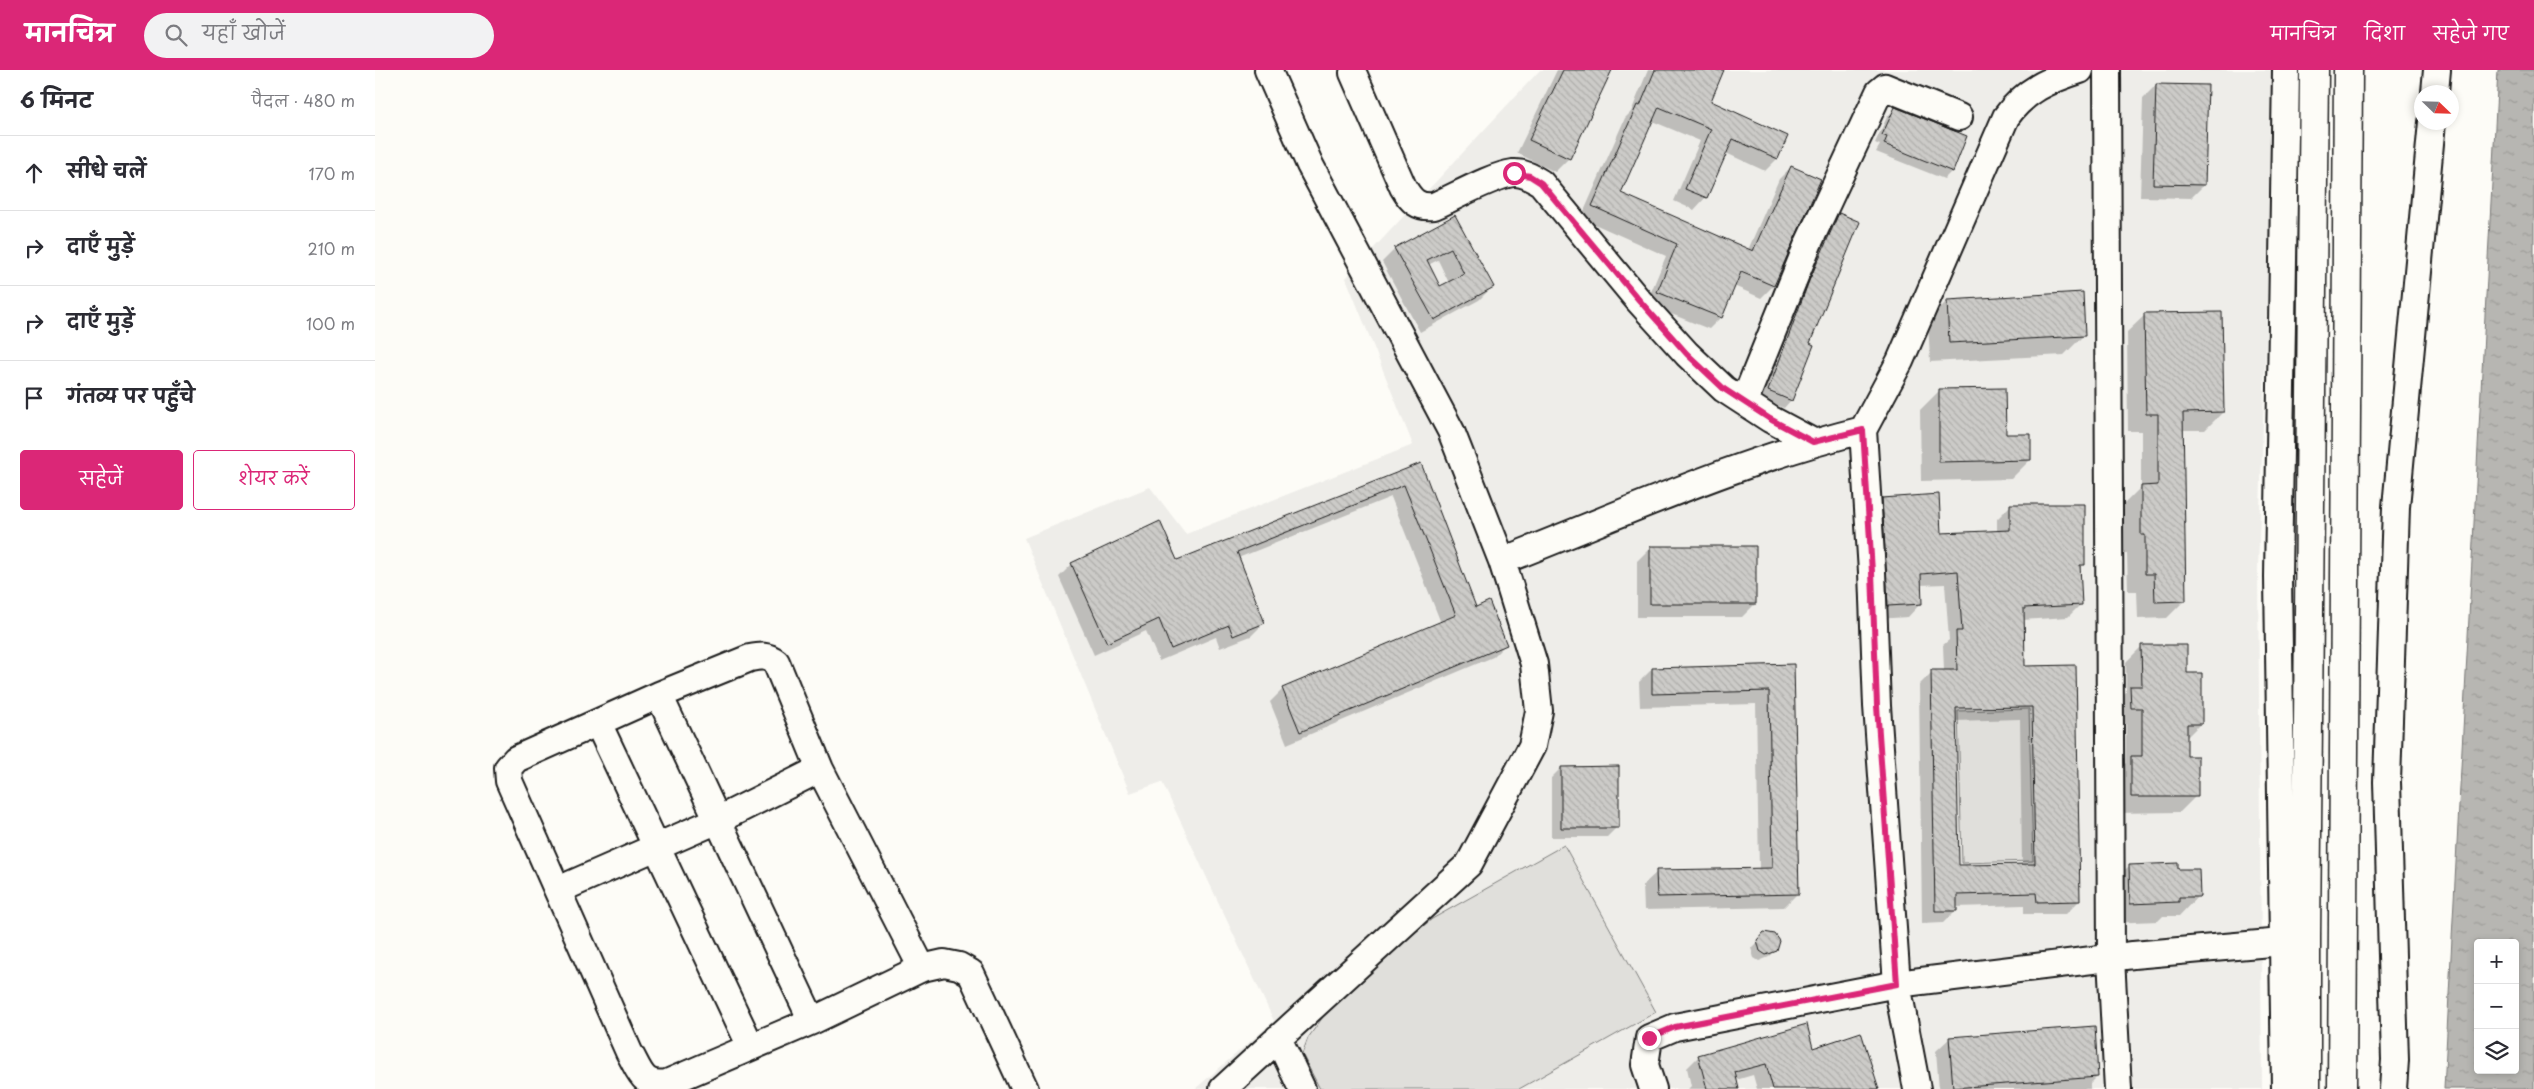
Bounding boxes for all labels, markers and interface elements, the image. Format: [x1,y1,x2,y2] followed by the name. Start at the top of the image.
[144,13,494,58] search box
[25,14,114,50] text: मानचित्र
[202,18,285,46] text: यहाँ खोजें
[2270,19,2336,46] text: मानचित्र
[2364,19,2405,46] text: दिशा
[2433,19,2509,46] text: सहेजे गए
[162,21,190,49] icon: search
[20,83,93,115] text: 6 मिनट
[2414,85,2459,130] north arrow
[252,88,355,112] text: पैदल · 480 m
[67,156,146,184] text: सीधे चलें
[20,159,48,187] icon: ahead
[309,161,355,185] text: 170 m
[1503,162,1526,185] route start
[67,231,134,259] text: दाएँ मुड़ें
[20,234,48,262] icon: right
[307,236,355,260] text: 210 m
[67,306,134,334] text: दाएँ मुड़ें
[20,309,48,337] icon: right
[306,311,355,335] text: 100 m
[67,381,195,409] text: गंतव्य पर पहुँचे
[20,384,48,412] icon: arrive
[20,450,183,510] button: सहेजें
[193,450,355,510] button: शेयर करें
[2474,939,2519,1074] map controls
[2474,939,2519,984] button: +
[2474,984,2519,1029] button: −
[1638,1027,1661,1050] route end
[2474,1029,2519,1074] button: layers

